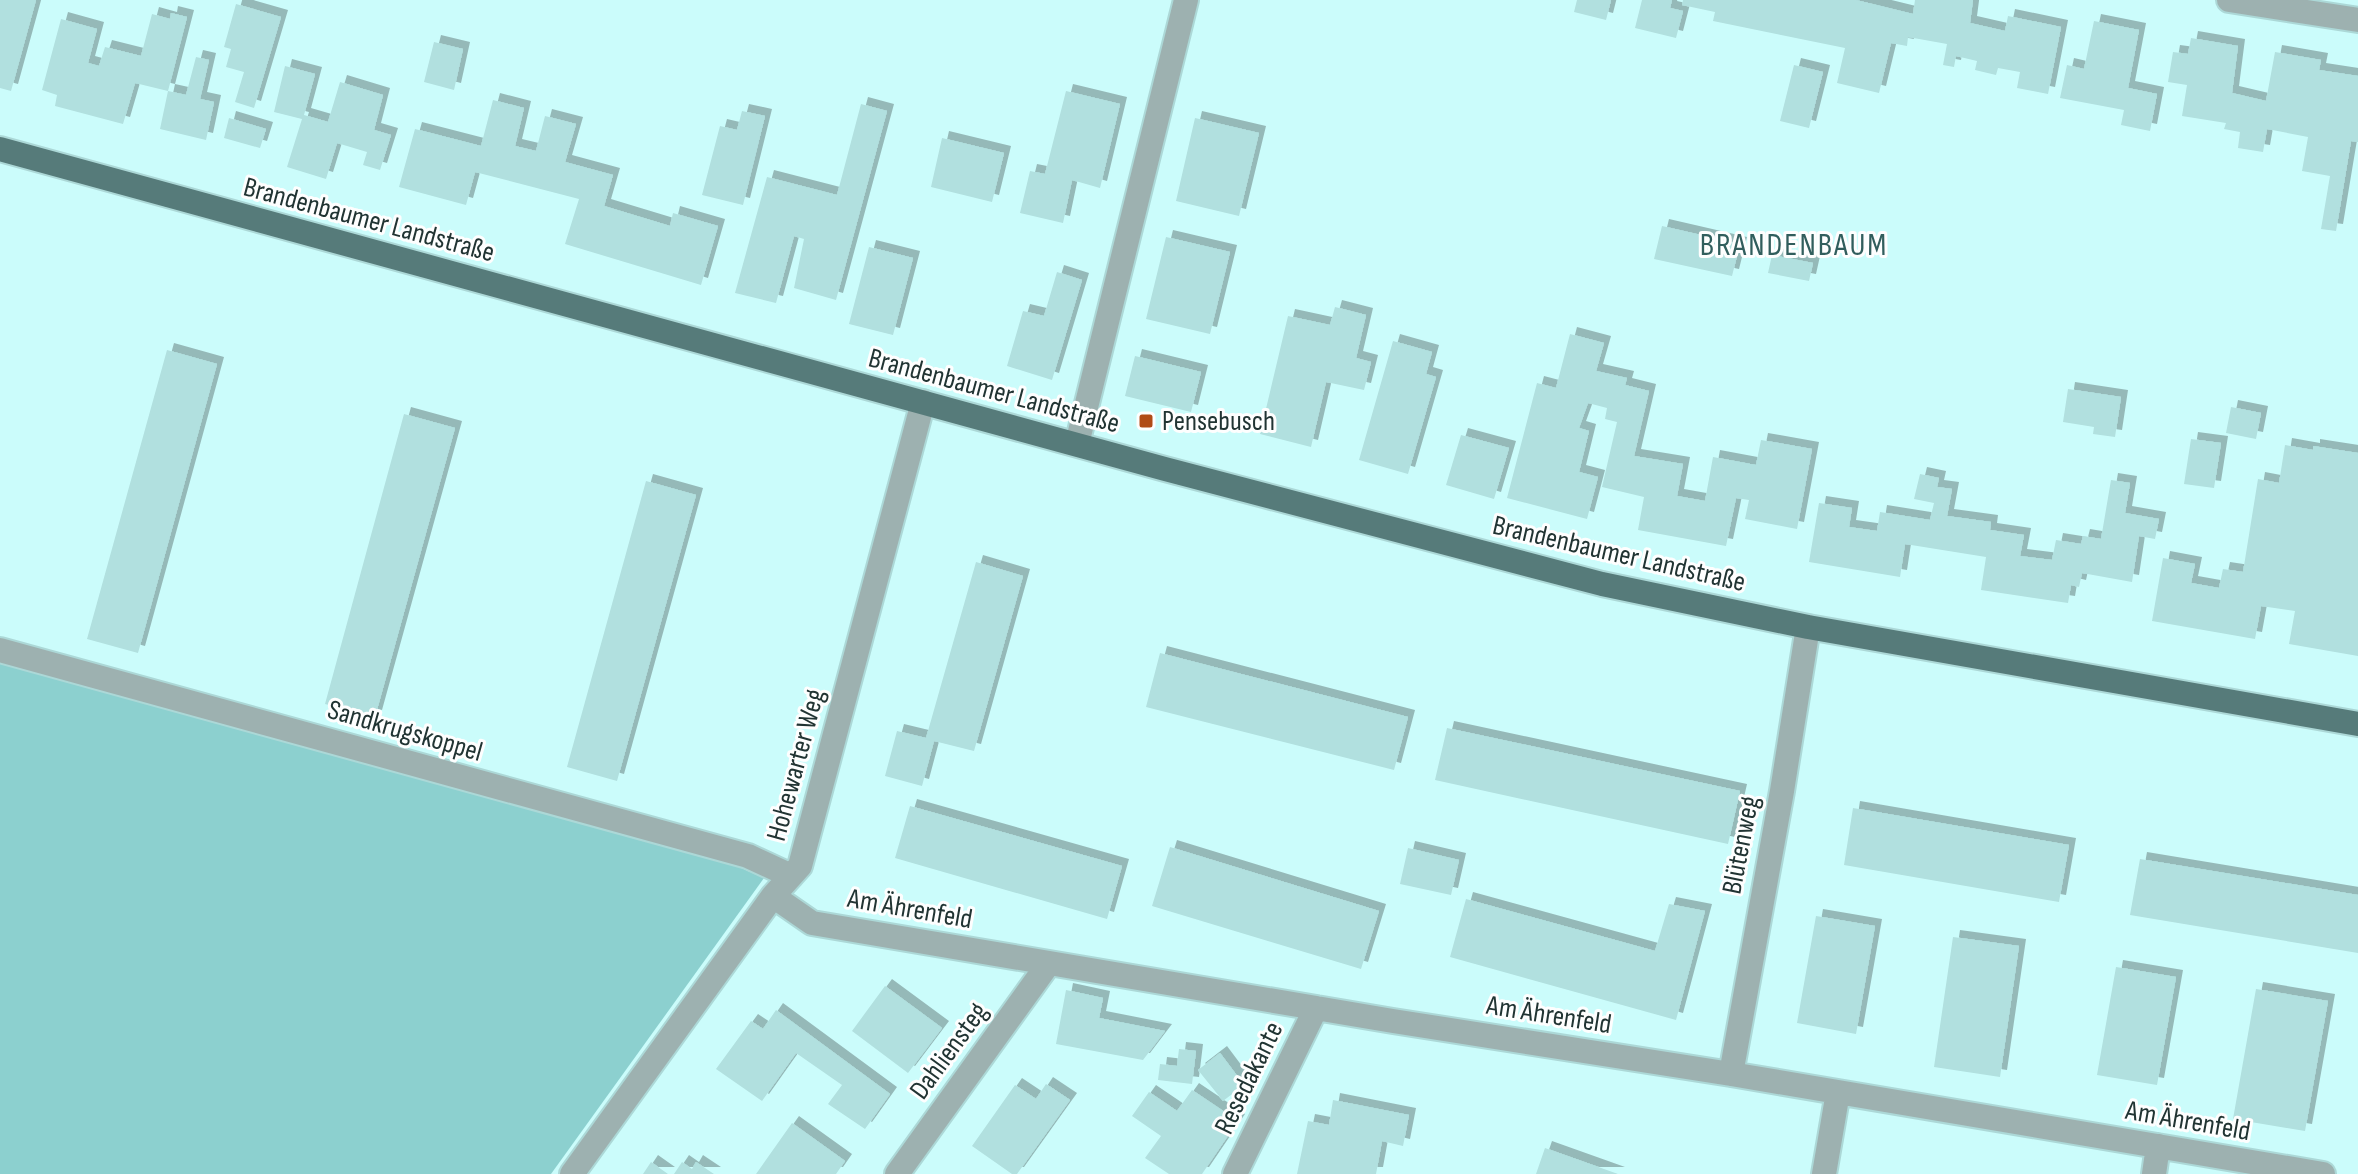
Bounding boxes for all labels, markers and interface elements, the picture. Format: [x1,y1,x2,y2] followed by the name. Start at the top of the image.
[240,171,498,269] street label: Brandenbaumer Landstraße
[1700,226,1888,265] district label: BRANDENBAUM
[865,342,1123,440] street label: Brandenbaumer Landstraße
[1162,405,1275,438] place label: Pensebusch
[1137,412,1155,430] marker: Pensebusch
[1489,509,1749,599] street label: Brandenbaumer Landstraße
[760,686,832,844] street label: Hohewarter Weg
[324,693,486,769] street label: Sandkrugskoppel
[1715,793,1767,897] street label: Blütenweg
[844,882,975,936] street label: Am Ährenfeld
[1483,989,1614,1041] street label: Am Ährenfeld
[903,996,995,1106] street label: Dahliensteg
[1208,1016,1290,1140] street label: Resedakante
[2122,1094,2253,1148] street label: Am Ährenfeld

